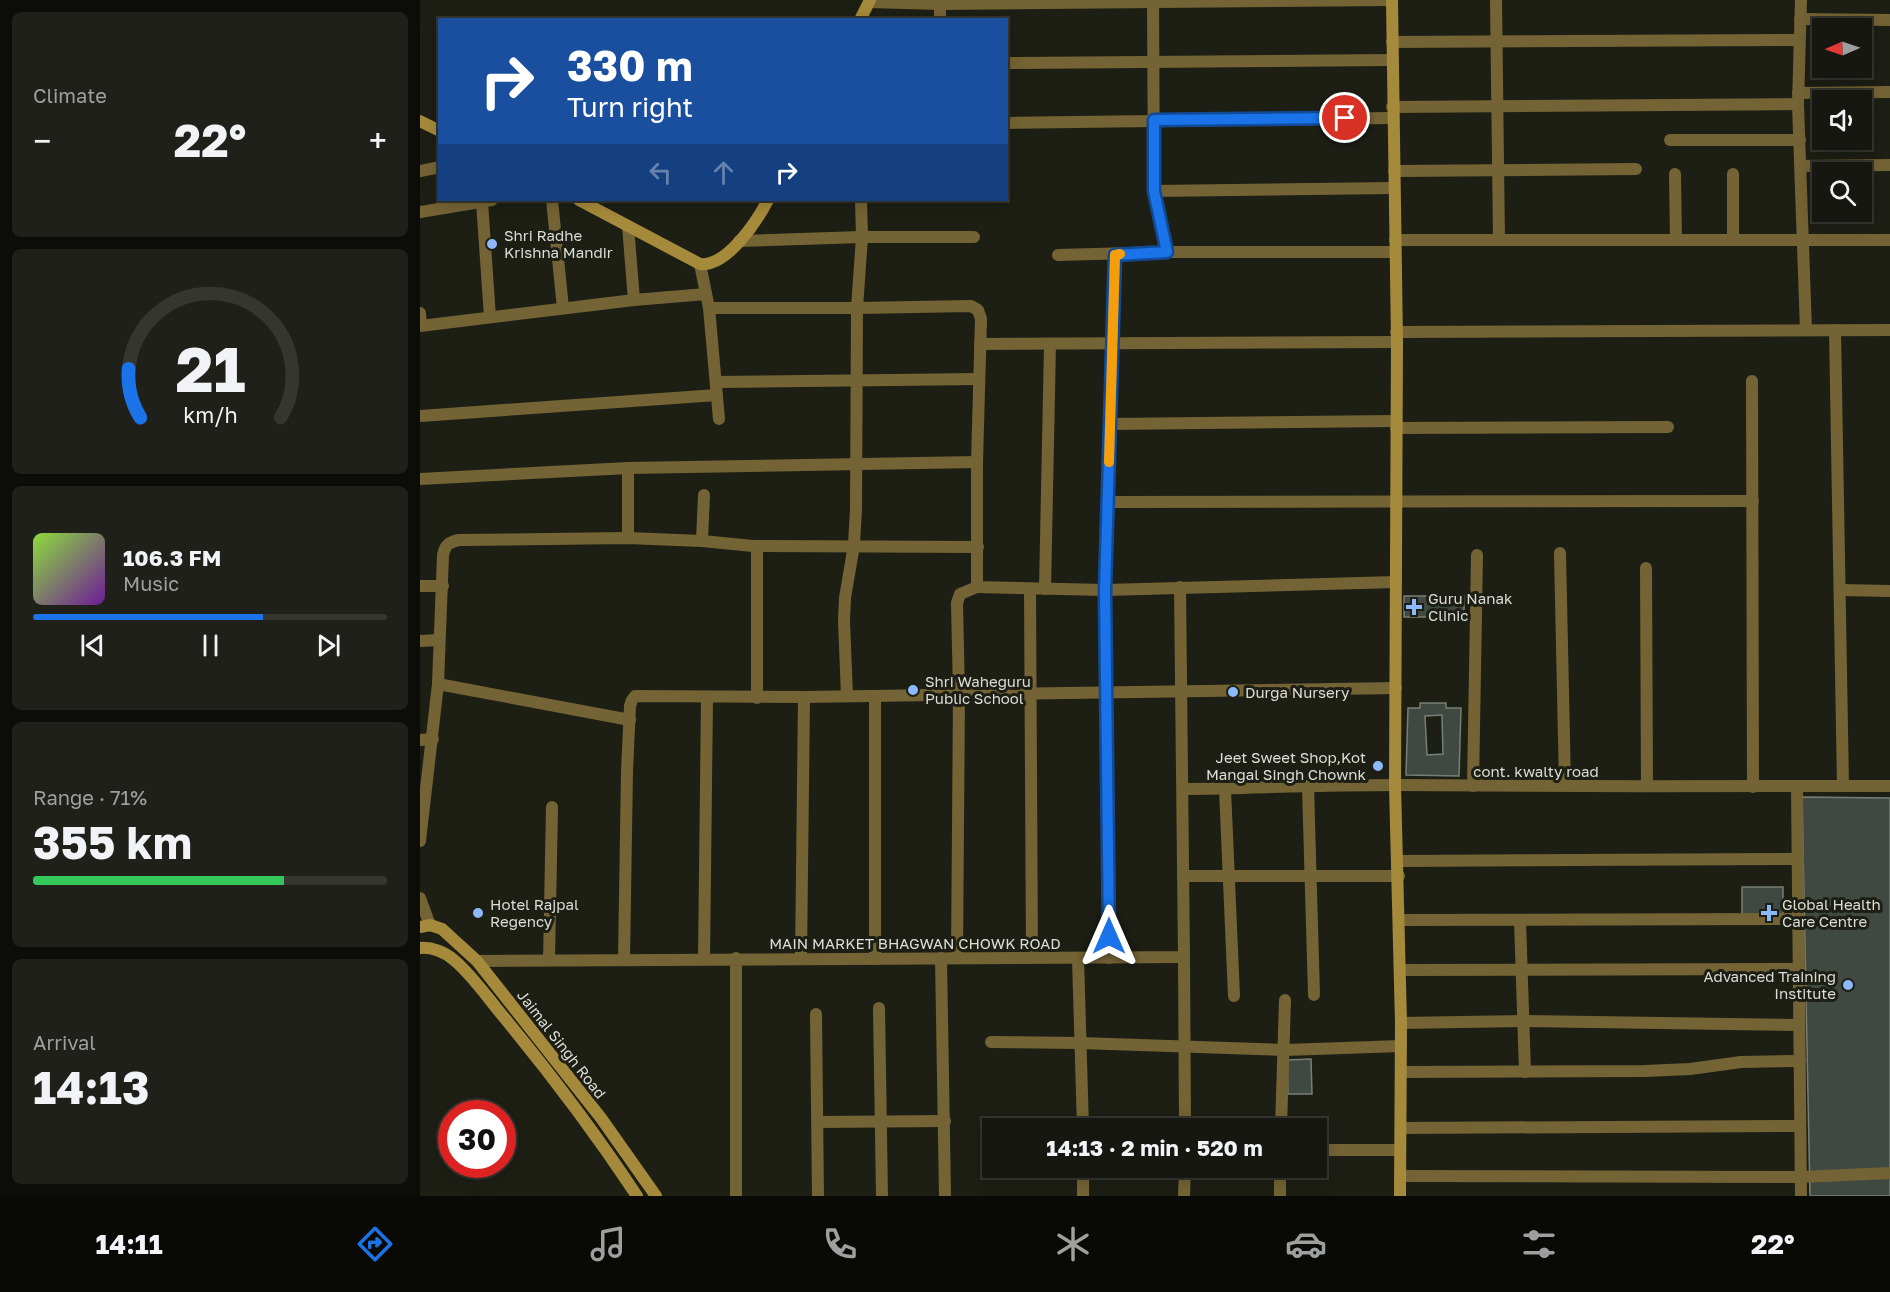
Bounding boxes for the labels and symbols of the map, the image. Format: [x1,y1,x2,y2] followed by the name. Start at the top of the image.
[1812,18,1872,78] north arrow
[1319,92,1370,143] pin
[504,226,613,261] place label: Shri Radhe Krishna Mandir
[485,237,499,251] marker: Shri Radhe Krishna Mandir
[1428,589,1513,624] place label: Guru Nanak Clinic
[1405,598,1423,616] marker: Guru Nanak Clinic
[925,672,1031,707] place label: Shri Waheguru Public School
[906,683,920,697] marker: Shri Waheguru Public School
[1245,683,1350,701] place label: Durga Nursery
[1226,685,1240,699] marker: Durga Nursery
[1206,748,1367,783] place label: Jeet Sweet Shop,Kot Mangal Singh Chownk
[1371,759,1385,773] marker: Jeet Sweet Shop,Kot Mangal Singh Chownk
[1473,762,1599,780] street label: cont. kwalty road
[490,895,579,930] place label: Hotel Rajpal Regency
[1782,895,1881,930] place label: Global Health Care Centre
[1077,904,1141,968] position arrow
[1760,904,1778,922] marker: Global Health Care Centre
[471,906,485,920] marker: Hotel Rajpal Regency
[769,934,1061,952] street label: MAIN MARKET BHAGWAN CHOWK ROAD
[1704,967,1836,1002] place label: Advanced Training Institute
[1841,978,1855,992] marker: Advanced Training Institute
[514,986,610,1102] street label: Jaimal Singh Road
[438,1100,516,1178] speed limit sign: 30

